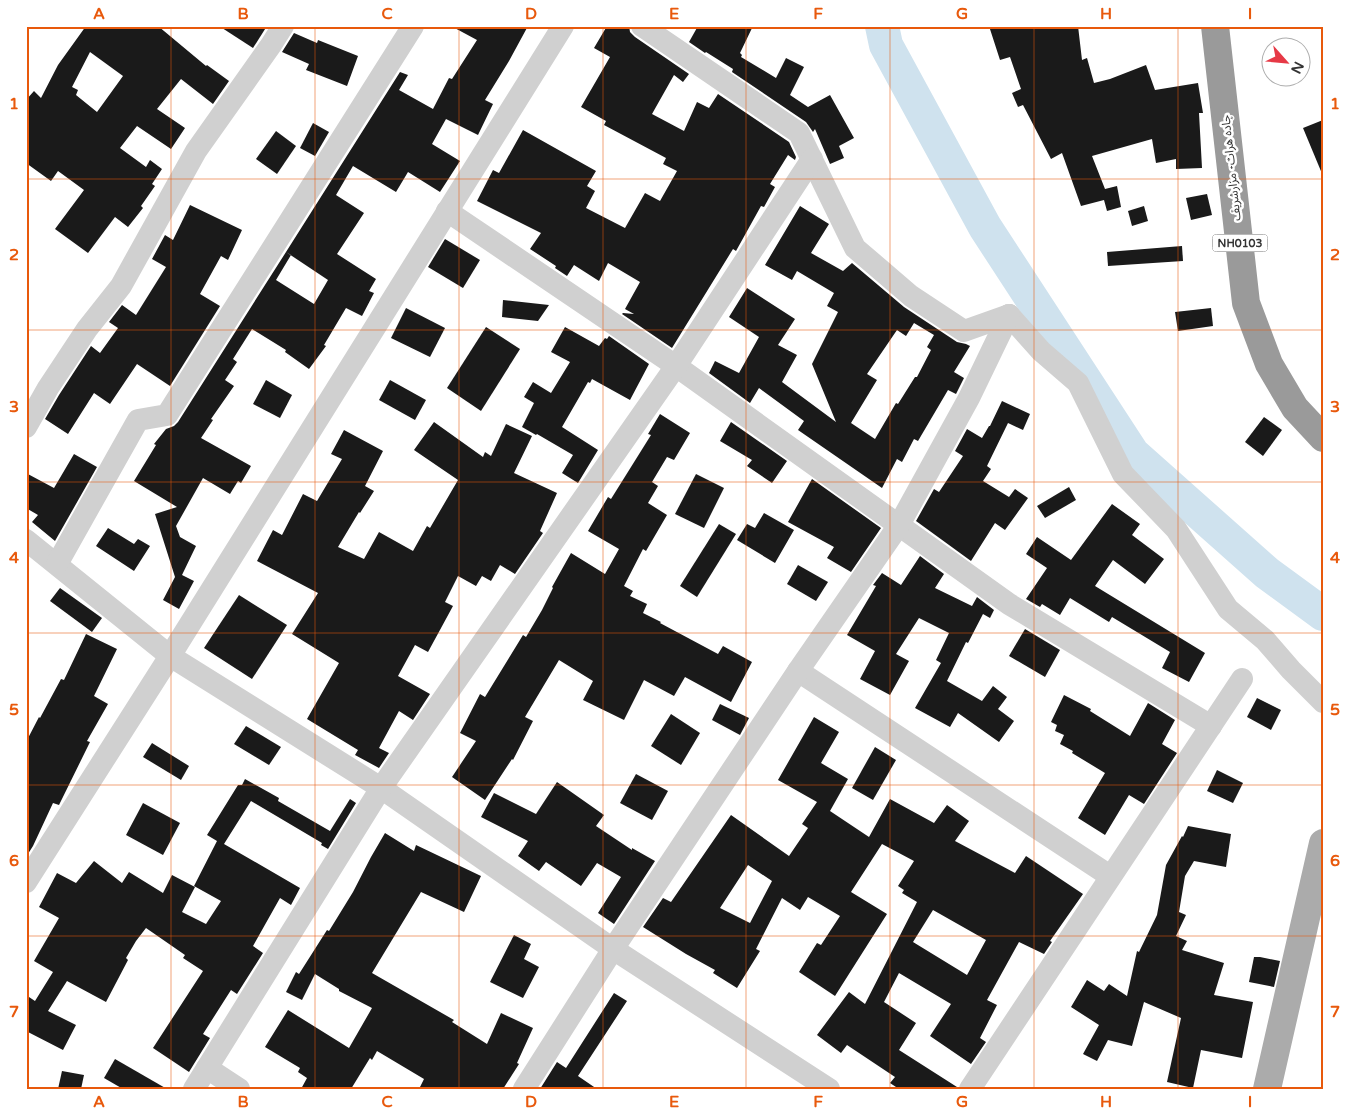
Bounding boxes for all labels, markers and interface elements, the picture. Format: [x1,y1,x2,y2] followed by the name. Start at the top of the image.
[93,4,105,24] text: A
[237,4,249,24] text: B
[381,4,393,24] text: C
[525,4,537,24] text: D
[669,4,679,24] text: E
[813,4,823,24] text: F
[956,4,968,24] text: G
[1100,4,1112,24] text: H
[1248,4,1252,24] text: I
[1262,38,1312,88] north arrow
[1287,59,1307,77] text: N
[9,94,19,114] text: 1
[1330,94,1340,114] text: 1
[1218,114,1244,222] street label: جاده هرات- مزارشریف
[1212,234,1268,252] road number: NH0103
[9,245,19,265] text: 2
[1330,245,1340,265] text: 2
[9,397,19,417] text: 3
[1330,397,1340,417] text: 3
[9,548,19,568] text: 4
[1330,548,1340,568] text: 4
[9,700,19,720] text: 5
[1330,700,1340,720] text: 5
[9,851,19,871] text: 6
[1330,851,1340,871] text: 6
[9,1002,19,1022] text: 7
[1330,1002,1340,1022] text: 7
[93,1092,105,1112] text: A
[237,1092,249,1112] text: B
[381,1092,393,1112] text: C
[525,1092,537,1112] text: D
[669,1092,679,1112] text: E
[813,1092,823,1112] text: F
[956,1092,968,1112] text: G
[1100,1092,1112,1112] text: H
[1248,1092,1252,1112] text: I

